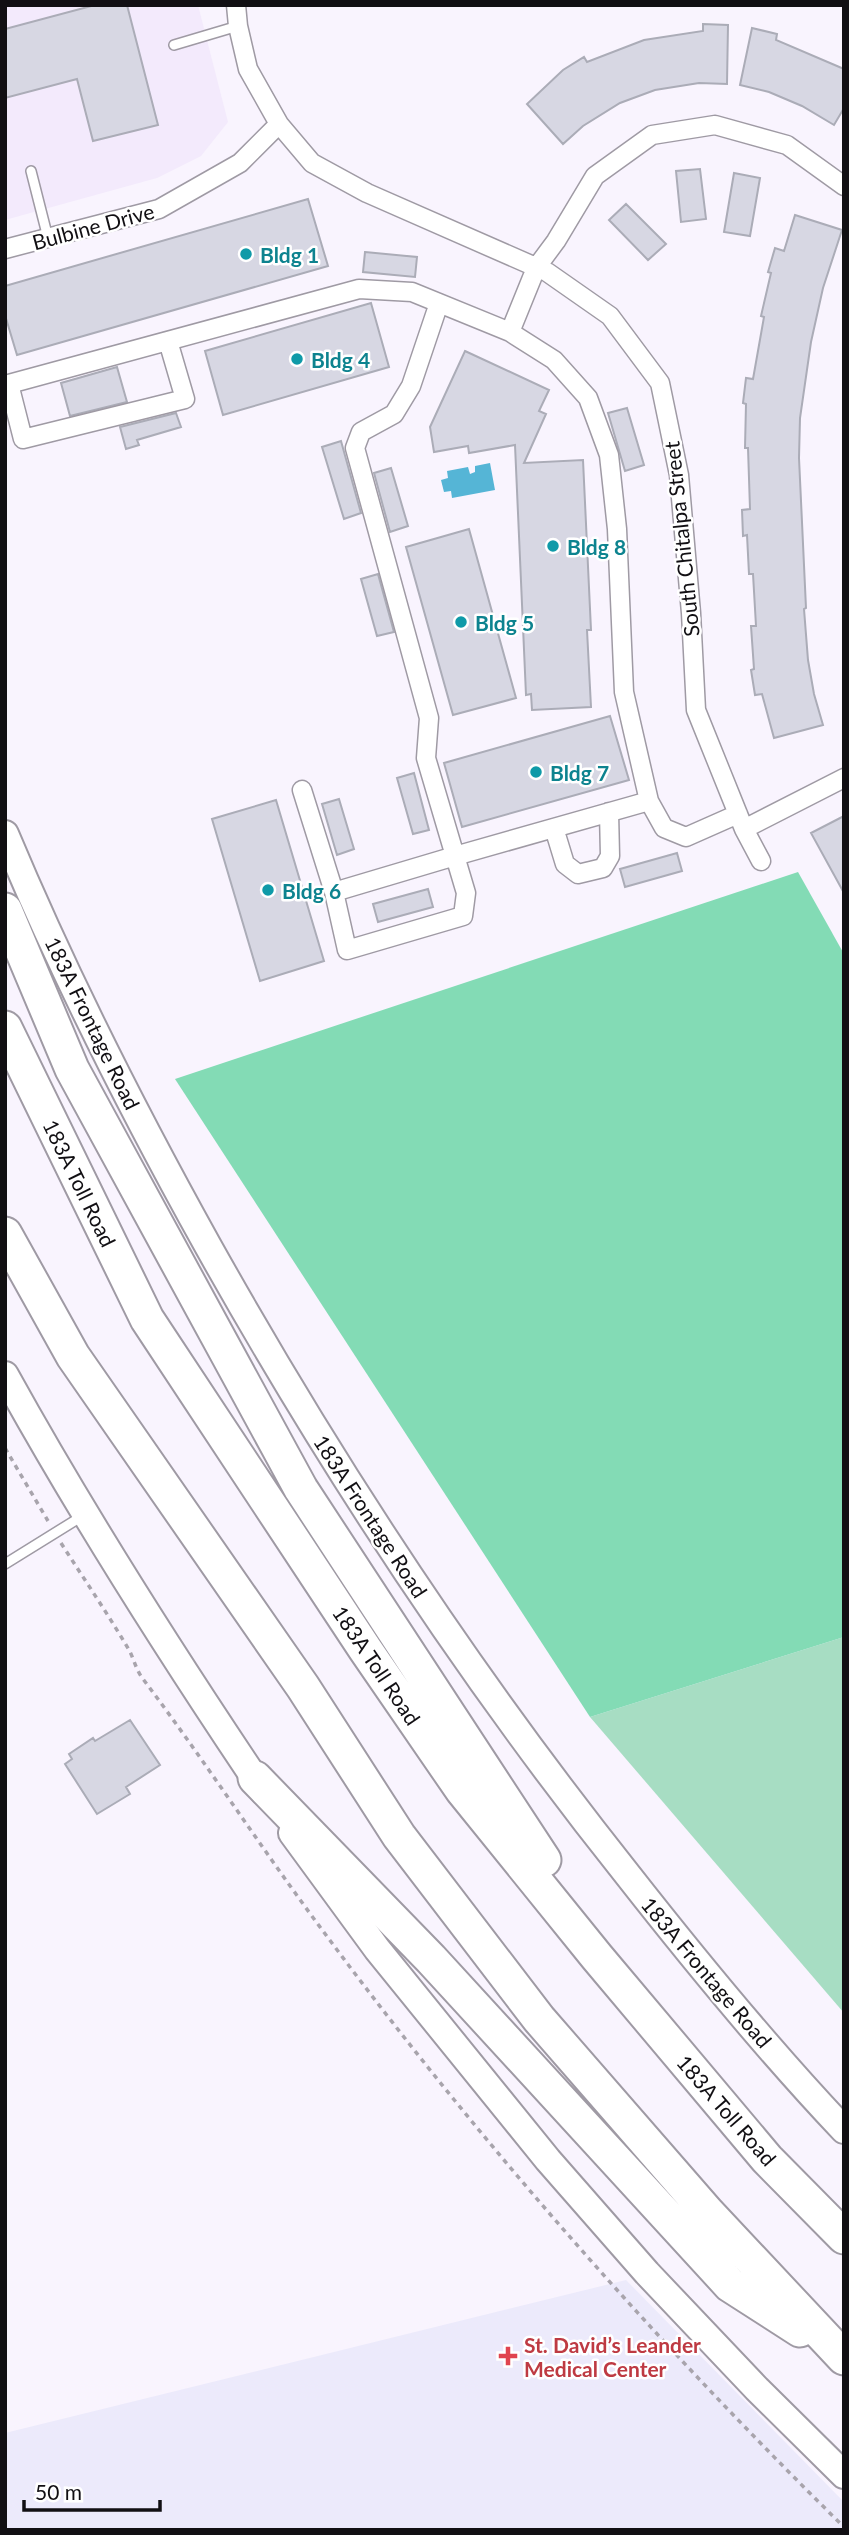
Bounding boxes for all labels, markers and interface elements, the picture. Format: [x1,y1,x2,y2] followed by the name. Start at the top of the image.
[29,198,157,254] street label: Bulbine Drive
[260,242,319,267] place label: Bldg 1
[238,246,254,262] marker: Bldg 1
[311,347,370,372] place label: Bldg 4
[289,351,305,367] marker: Bldg 4
[658,440,704,638] street label: South Chitalpa Street
[567,534,626,559] place label: Bldg 8
[545,538,561,554] marker: Bldg 8
[475,610,534,635] place label: Bldg 5
[453,614,469,630] marker: Bldg 5
[550,760,609,785] place label: Bldg 7
[528,764,544,780] marker: Bldg 7
[282,878,341,903] place label: Bldg 6
[260,882,276,898] marker: Bldg 6
[40,933,146,1113] street label: 183A Frontage Road
[38,1115,122,1251] street label: 183A Toll Road
[309,1430,433,1602] street label: 183A Frontage Road
[328,1601,426,1729] street label: 183A Toll Road
[637,1892,777,2052] street label: 183A Frontage Road
[672,2050,782,2170] street label: 183A Toll Road
[524,2332,701,2381] place label: St. David’s Leander Medical Center
[498,2346,518,2366] marker: St. David’s Leander Medical Center
[24,2468,161,2512] scale bar
[35,2479,82,2504] text: 50 m

